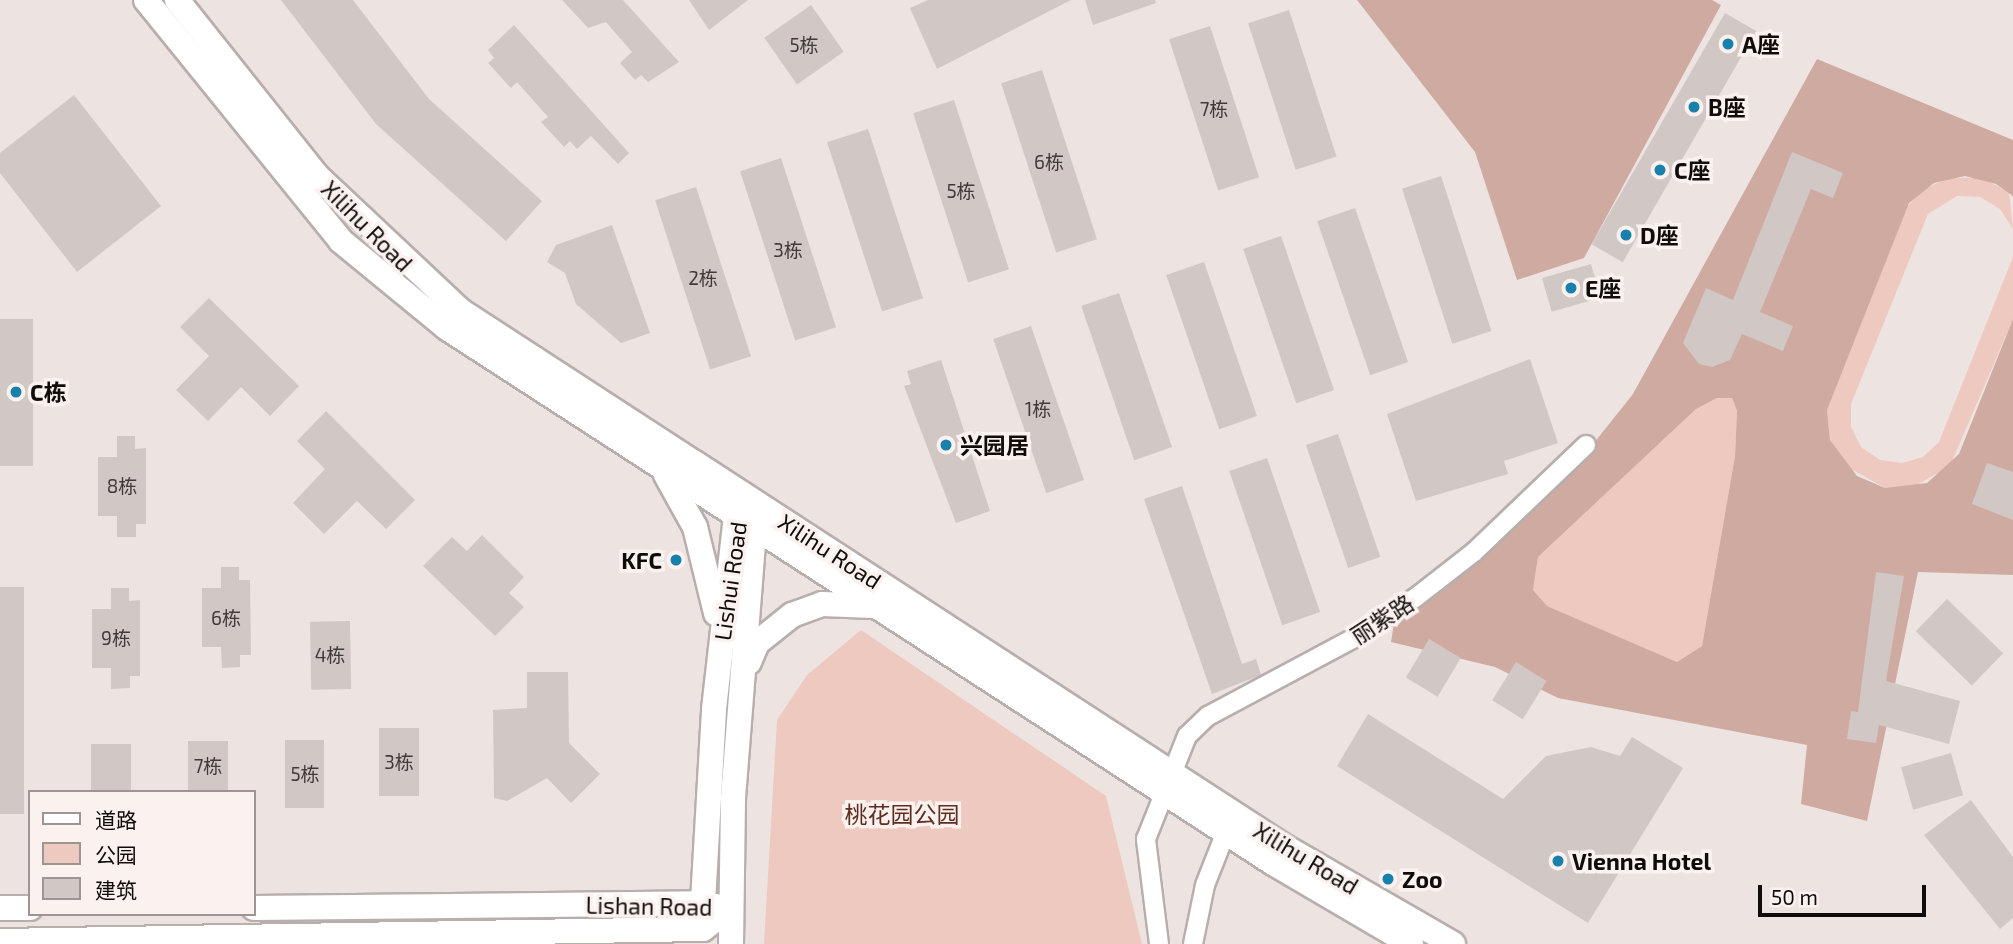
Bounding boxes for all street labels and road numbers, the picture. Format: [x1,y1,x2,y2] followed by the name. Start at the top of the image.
[316,175,418,277] street label: Xilihu Road
[773,508,887,594] street label: Xilihu Road
[708,520,752,642] street label: Lishui Road
[1346,589,1418,649] street label: 丽紫路
[1249,816,1363,900] street label: Xilihu Road
[585,891,713,921] street label: Lishan Road

